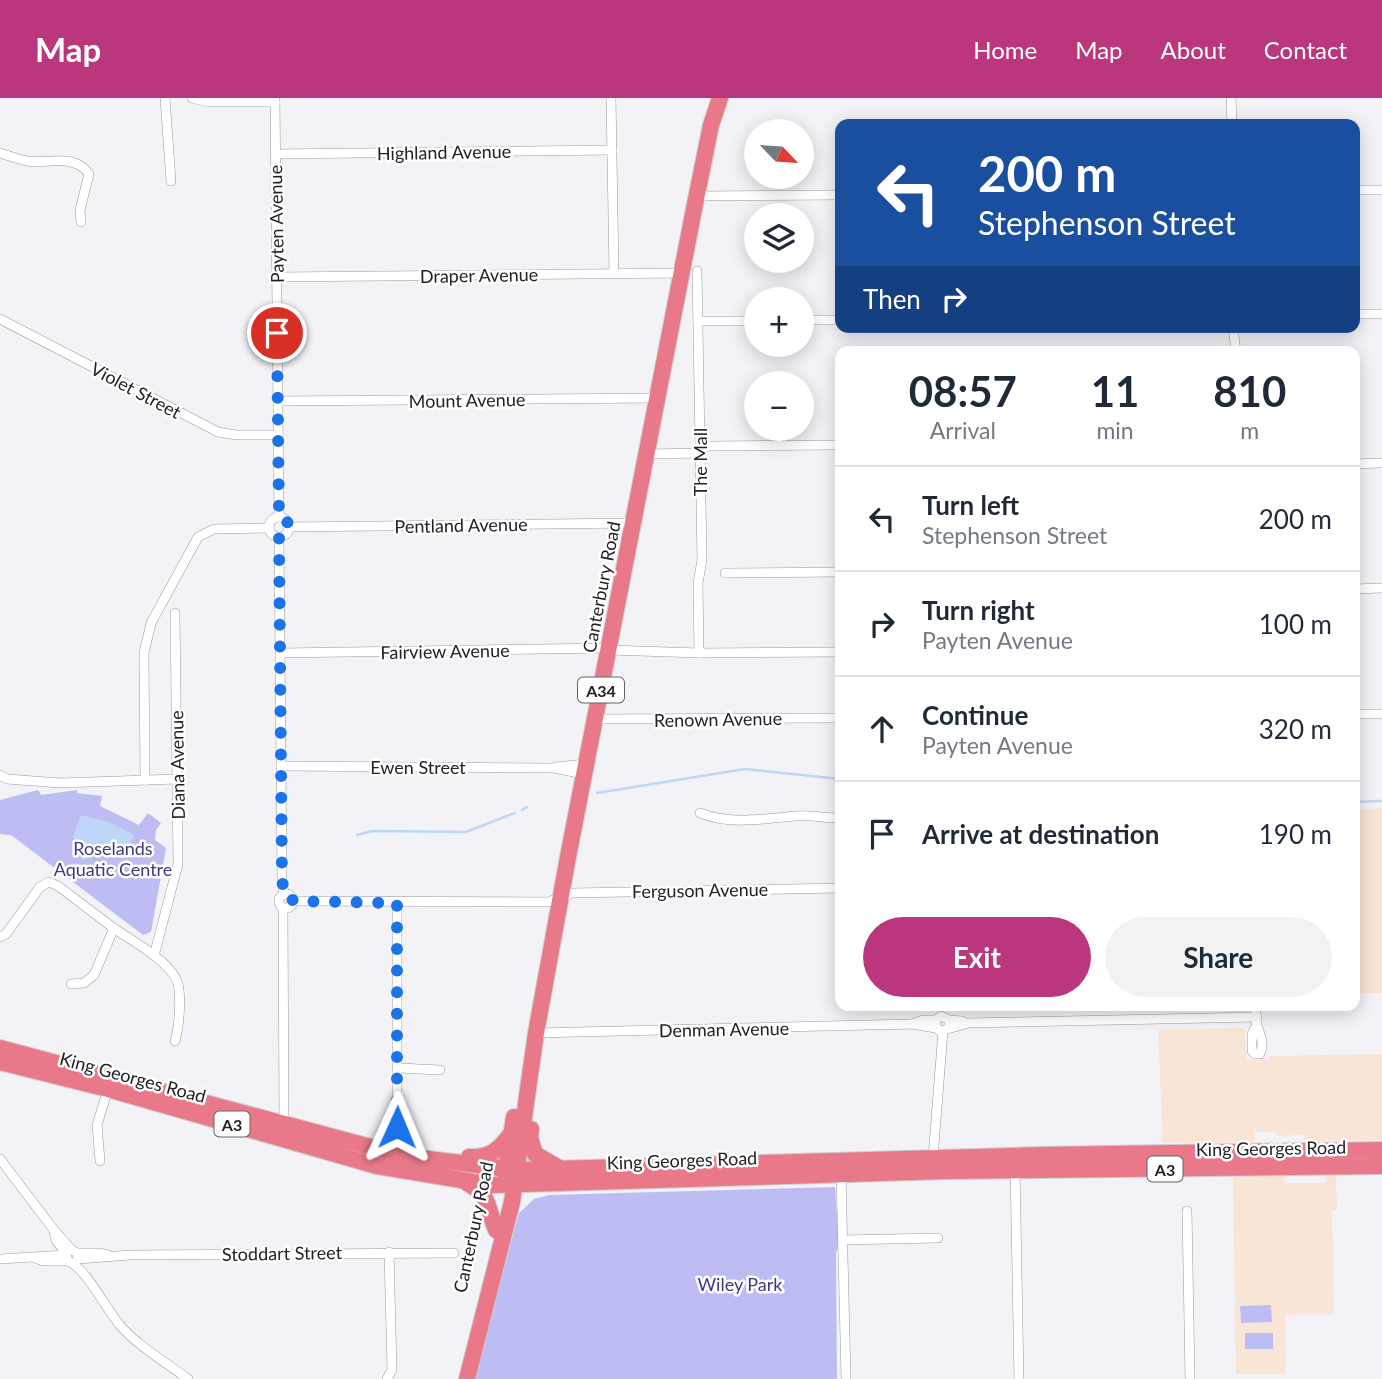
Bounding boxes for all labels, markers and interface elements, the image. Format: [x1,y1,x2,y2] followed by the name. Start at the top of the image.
[35,29,101,69] text: Map
[973,35,1037,64] text: Home
[1075,35,1123,64] text: Map
[1161,35,1226,64] text: About
[1264,35,1347,64] text: Contact
[744,119,814,189] north arrow
[744,119,814,441] map controls
[377,140,511,164] street label: Highland Avenue
[978,144,1116,202] text: 200 m
[863,147,954,238] icon: left
[264,165,288,283] street label: Payten Avenue
[744,203,814,273] button: layers
[978,203,1236,242] text: Stephenson Street
[420,263,538,287] street label: Draper Avenue
[935,280,973,318] icon: right
[863,283,921,315] text: Then
[744,287,814,357] button: +
[247,303,307,363] pin
[258,314,296,352] icon: arrive
[87,357,185,423] street label: Violet Street
[909,366,1017,416] text: 08:57
[1091,366,1139,416] text: 11
[1213,366,1286,416] text: 810
[744,371,814,441] button: −
[408,388,526,412] street label: Mount Avenue
[930,416,996,444] text: Arrival
[1096,416,1134,444] text: min
[1240,416,1259,444] text: m
[689,428,711,496] street label: The Mall
[922,489,1019,521] text: Turn left
[863,500,901,538] icon: left
[1259,503,1332,535] text: 200 m
[394,513,528,537] street label: Pentland Avenue
[577,519,625,655] street label: Canterbury Road
[922,521,1107,549] text: Stephenson Street
[922,594,1035,626] text: Turn right
[863,605,901,643] icon: right
[1259,608,1332,640] text: 100 m
[922,626,1073,654] text: Payten Avenue
[380,639,510,663] street label: Fairview Avenue
[578,678,624,702] road number: A34
[922,699,1028,731] text: Continue
[654,707,782,731] street label: Renown Avenue
[165,710,189,820] street label: Diana Avenue
[863,710,901,748] icon: ahead
[1259,713,1332,745] text: 320 m
[922,731,1073,759] text: Payten Avenue
[370,756,466,778] street label: Ewen Street
[863,815,901,853] icon: arrive
[922,818,1159,850] text: Arrive at destination
[1259,818,1332,850] text: 190 m
[54,837,172,880] park label: Roselands Aquatic Centre
[632,878,768,902] street label: Ferguson Avenue
[863,917,1091,997] button: Exit
[1105,917,1332,997] button: Share
[659,1017,789,1041] street label: Denman Avenue
[58,1047,208,1107] street label: King Georges Road
[360,1090,434,1164] position arrow
[215,1112,250,1136] road number: A3
[1196,1136,1346,1160] street label: King Georges Road
[606,1146,758,1174] street label: King Georges Road
[1148,1156,1182,1182] road number: A3
[448,1159,498,1295] street label: Canterbury Road
[222,1241,343,1265] street label: Stoddart Street
[697,1273,783,1295] park label: Wiley Park

